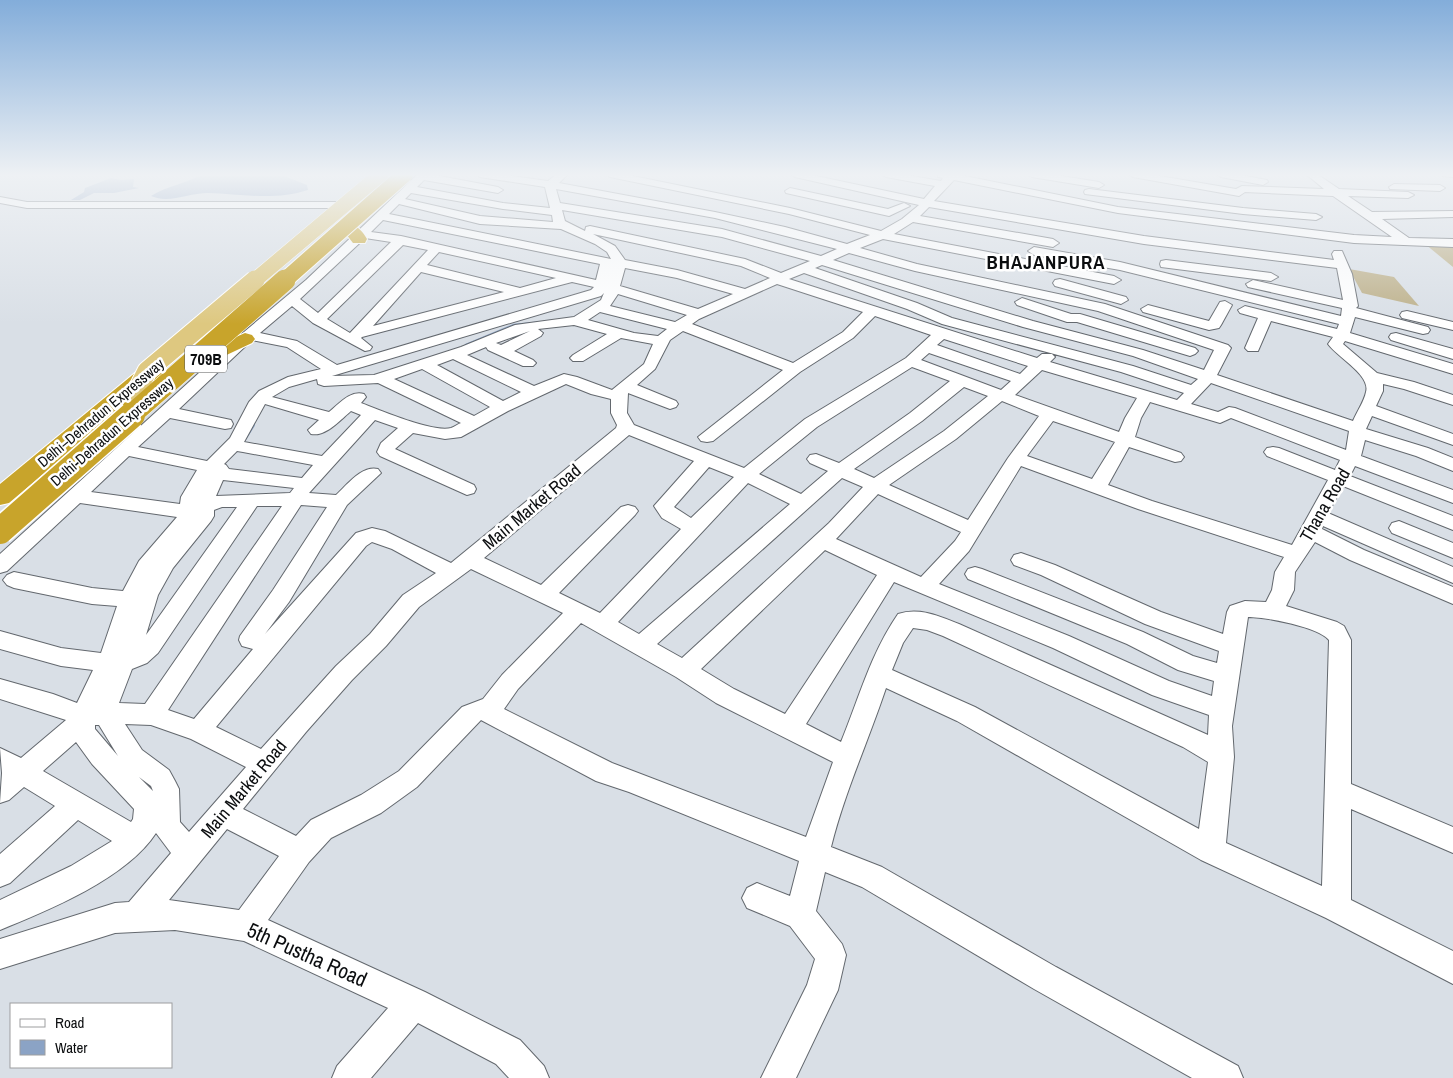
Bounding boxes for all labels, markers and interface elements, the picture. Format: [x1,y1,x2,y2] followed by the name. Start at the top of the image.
[986,249,1106,275] district label: BHAJANPURA
[185,346,227,372] road number: 709B
[33,353,169,472] street label: Delhi–Dehradun Expressway
[46,372,178,491] street label: Delhi-Dehradun Expressway
[477,458,586,555] street label: Main Market Road
[1293,463,1356,546] street label: Thana Road
[195,734,292,843] street label: Main Market Road
[243,915,372,994] street label: 5th Pustha Road
[10,1003,172,1068] legend
[55,1012,84,1033] text: Road
[55,1037,87,1058] text: Water

